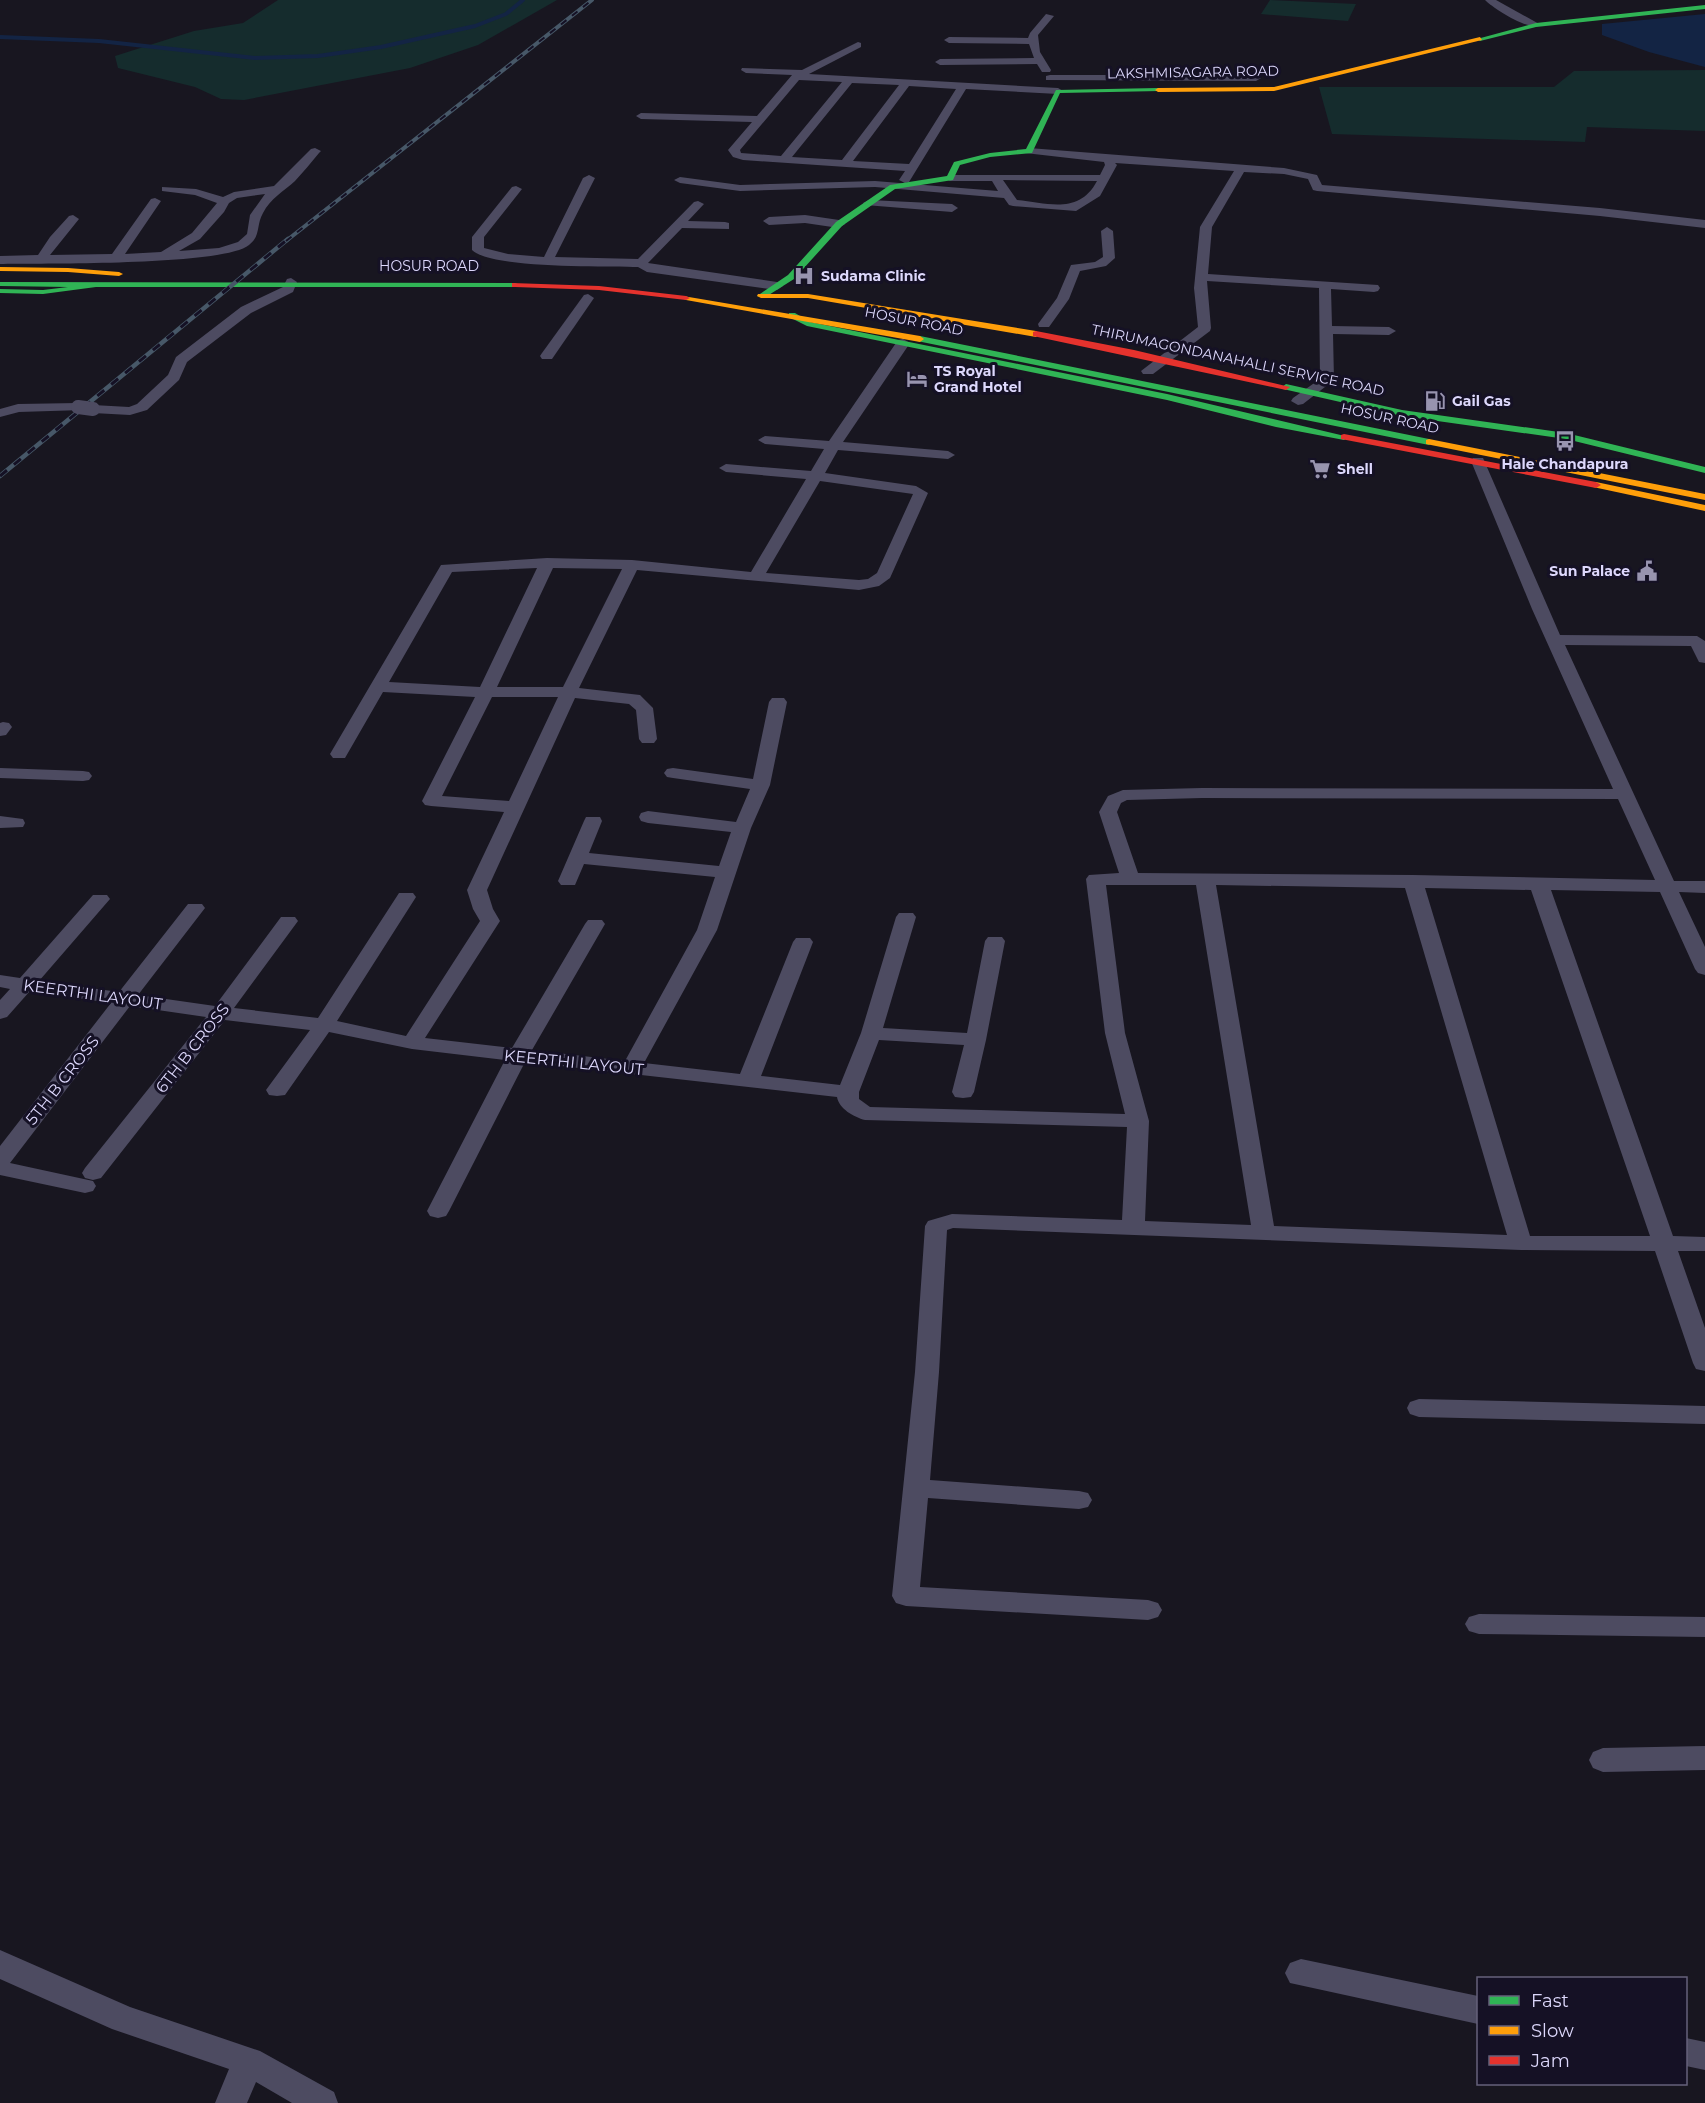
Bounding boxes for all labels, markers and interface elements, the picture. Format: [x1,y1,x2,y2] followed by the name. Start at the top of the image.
[1107,61,1279,83] street label: LAKSHMISAGARA ROAD
[379,257,479,275] street label: HOSUR ROAD
[792,264,816,288] hospital icon: Sudama Clinic
[821,267,927,285] place label: Sudama Clinic
[863,303,965,339] street label: HOSUR ROAD
[1090,320,1386,400] street label: THIRUMAGONDANAHALLI SERVICE ROAD
[934,362,1022,396] place label: TS Royal Grand Hotel
[905,367,929,391] hotel icon: TS Royal Grand Hotel
[1423,389,1447,413] fuel station icon: Gail Gas
[1452,392,1511,410] place label: Gail Gas
[1339,399,1441,437] street label: HOSUR ROAD
[1553,429,1577,453] bus stop icon: Hale Chandapura
[1502,455,1628,473] place label: Hale Chandapura
[1308,457,1332,481] supermarket icon: Shell
[1337,460,1373,478] place label: Shell
[1635,559,1659,583] public building icon: Sun Palace
[1549,562,1630,580] place label: Sun Palace
[22,975,165,1014] street label: KEERTHI LAYOUT
[152,1000,233,1097] street label: 6TH B CROSS
[22,1032,103,1129] street label: 5TH B CROSS
[503,1046,646,1079] street label: KEERTHI LAYOUT
[1477,1977,1687,2085] legend
[1531,1990,1569,2012] text: Fast
[1531,2020,1574,2042] text: Slow
[1530,2050,1570,2072] text: Jam

